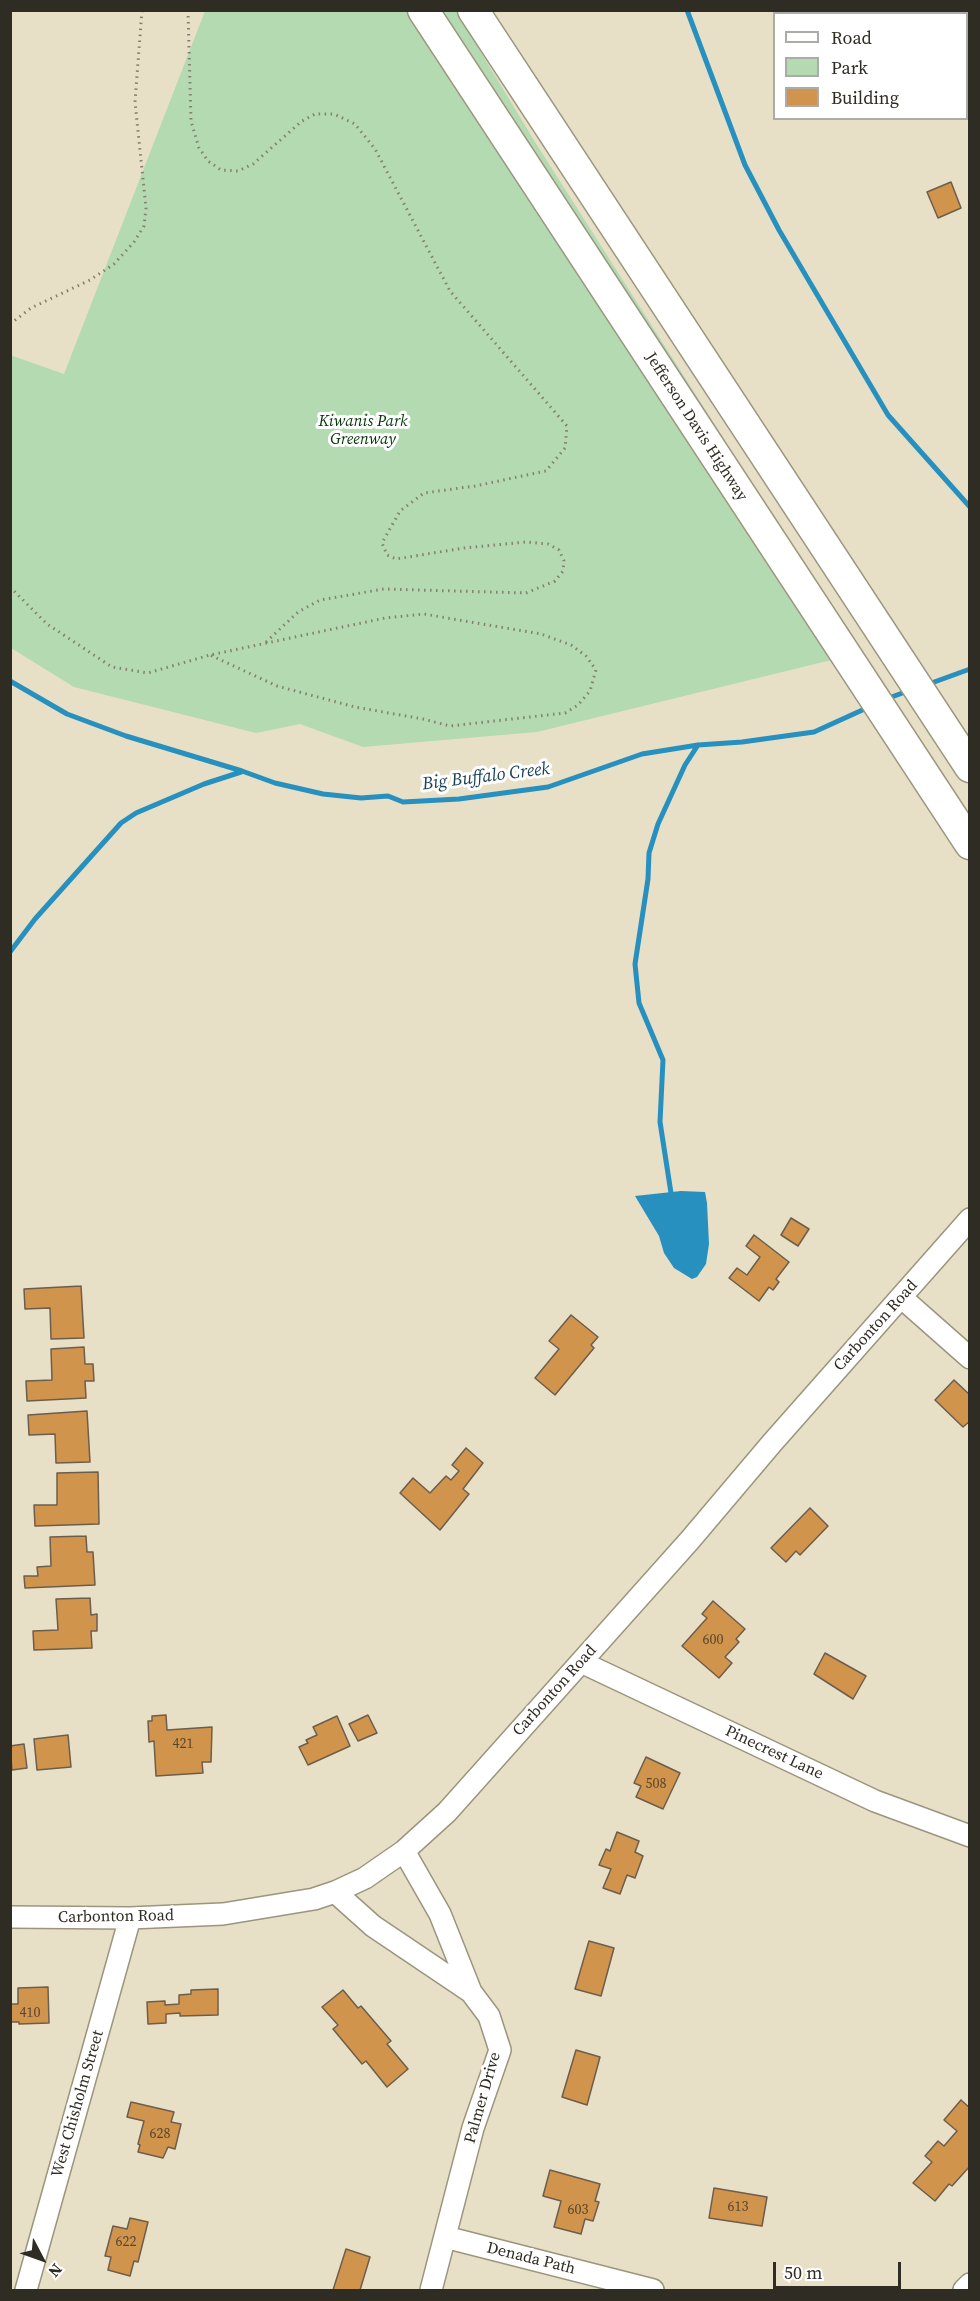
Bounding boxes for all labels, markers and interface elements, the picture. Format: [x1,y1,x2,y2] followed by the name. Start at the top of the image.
[773,12,968,120] legend
[831,25,872,50] text: Road
[831,55,868,80] text: Park
[831,85,899,110] text: Building
[641,349,751,505] street label: Jefferson Davis Highway
[318,412,408,450] park label: Kiwanis Park Greenway
[421,758,551,796] water label: Big Buffalo Creek
[830,1276,922,1376] street label: Carbonton Road
[703,1632,723,1648] house number: 600
[509,1641,601,1741] street label: Carbonton Road
[722,1722,826,1784] street label: Pinecrest Lane
[173,1736,193,1752] house number: 421
[646,1776,666,1792] house number: 508
[58,1906,174,1928] street label: Carbonton Road
[20,2005,40,2021] house number: 410
[48,2028,108,2180] street label: West Chisholm Street
[461,2050,505,2146] street label: Palmer Drive
[150,2126,170,2142] house number: 628
[728,2199,748,2215] house number: 613
[568,2202,588,2218] house number: 603
[12,2229,72,2289] north arrow
[116,2234,136,2250] house number: 622
[485,2239,577,2279] street label: Denada Path
[776,2250,904,2288] scale bar
[43,2259,68,2282] text: N
[784,2260,822,2285] text: 50 m

